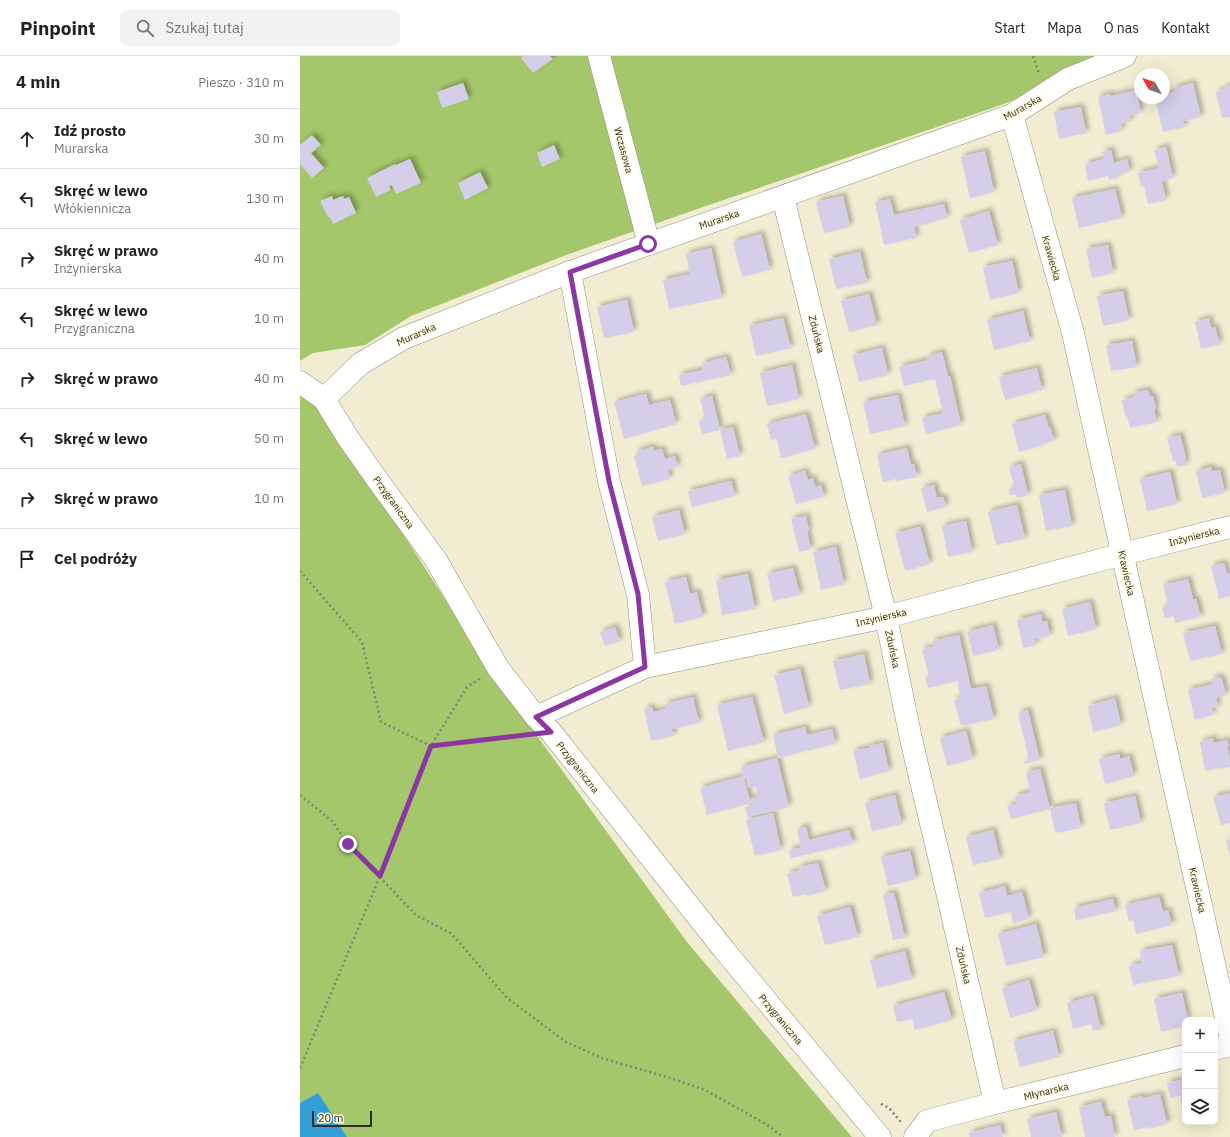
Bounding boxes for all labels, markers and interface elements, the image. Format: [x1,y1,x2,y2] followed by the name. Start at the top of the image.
[120,10,400,46] search box
[20,16,96,40] text: Pinpoint
[134,17,156,39] icon: search
[166,18,244,37] text: Szukaj tutaj
[995,19,1025,37] text: Start
[1047,19,1082,37] text: Mapa
[1104,19,1139,37] text: O nas
[1161,19,1210,37] text: Kontakt
[1134,68,1170,104] north arrow
[16,71,60,93] text: 4 min
[198,74,284,91] text: Pieszo · 310 m
[1001,91,1044,123] street label: Murarska
[54,121,126,140] text: Idź prosto
[611,126,636,175] street label: Wczasowa
[16,128,38,150] icon: ahead
[254,130,284,147] text: 30 m
[54,140,108,157] text: Murarska
[54,181,148,200] text: Skręć w lewo
[16,188,38,210] icon: left
[246,190,284,207] text: 130 m
[54,200,131,217] text: Włókiennicza
[697,206,742,232] street label: Murarska
[1039,234,1064,283] street label: Krawiecka
[639,235,657,253] route start
[54,241,158,260] text: Skręć w prawo
[16,248,38,270] icon: right
[254,250,284,267] text: 40 m
[54,260,122,277] text: Inżynierska
[54,301,148,320] text: Skręć w lewo
[16,308,38,330] icon: left
[254,310,284,327] text: 10 m
[806,314,828,355] street label: Zduńska
[54,320,135,337] text: Przygraniczna
[394,320,439,349] street label: Murarska
[16,368,38,390] icon: right
[54,369,158,388] text: Skręć w prawo
[254,370,284,387] text: 40 m
[16,428,38,450] icon: left
[54,429,148,448] text: Skręć w lewo
[254,430,284,447] text: 50 m
[370,473,417,532] street label: Przygraniczna
[16,488,38,510] icon: right
[54,489,158,508] text: Skręć w prawo
[254,490,284,507] text: 10 m
[1167,524,1222,549] street label: Inżynierska
[16,548,38,570] icon: arrive
[54,549,137,568] text: Cel podróży
[1115,549,1138,598] street label: Krawiecka
[854,605,909,630] street label: Inżynierska
[882,629,903,670] street label: Zduńska
[553,739,602,796] street label: Przygraniczna
[339,835,357,853] route end
[1186,866,1209,915] street label: Krawiecka
[953,945,974,986] street label: Zduńska
[756,991,806,1048] street label: Przygraniczna
[1182,1017,1218,1125] map controls
[1182,1017,1218,1053] button: +
[1182,1053,1218,1089] button: −
[1022,1079,1071,1103] street label: Młynarska
[1182,1089,1218,1125] button: layers
[312,1109,372,1128] scale bar
[318,1111,343,1125] text: 20 m

